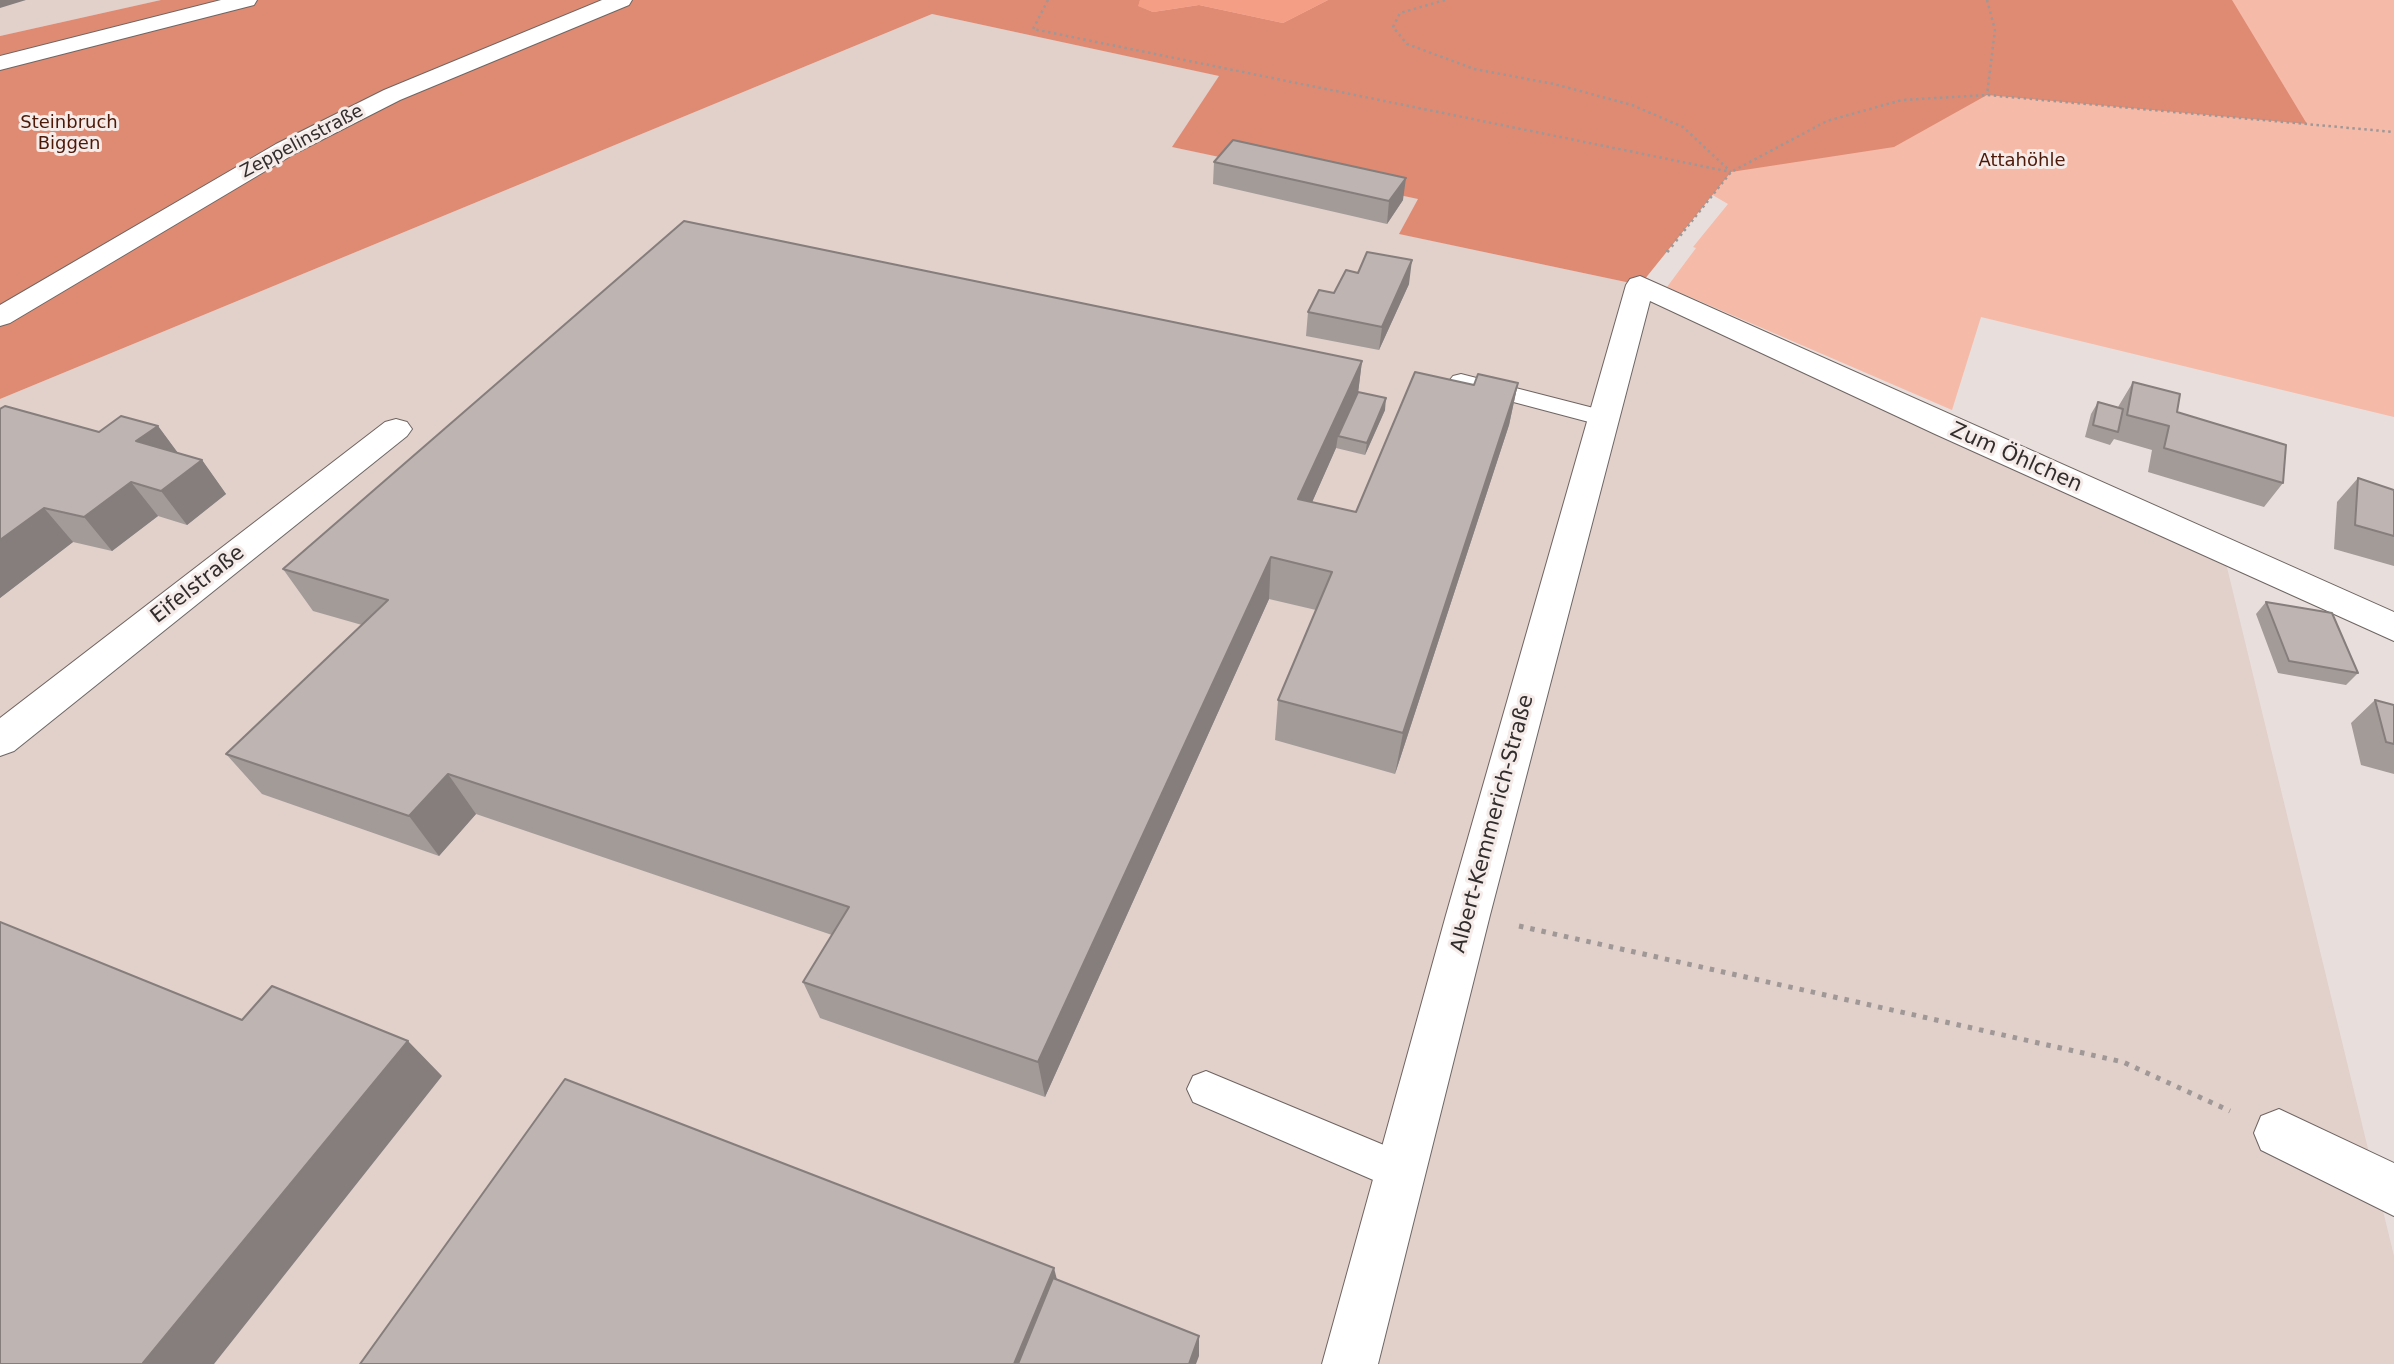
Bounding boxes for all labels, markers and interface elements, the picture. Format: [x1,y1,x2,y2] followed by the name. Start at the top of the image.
[237,101,367,183] street label: Zeppelinstraße
[20,112,118,154] park label: Steinbruch Biggen
[1978,150,2066,172] park label: Attahöhle
[1946,418,2086,498] street label: Zum Öhlchen
[146,541,250,629] street label: Eifelstraße
[1446,692,1540,956] street label: Albert-Kemmerich-Straße

